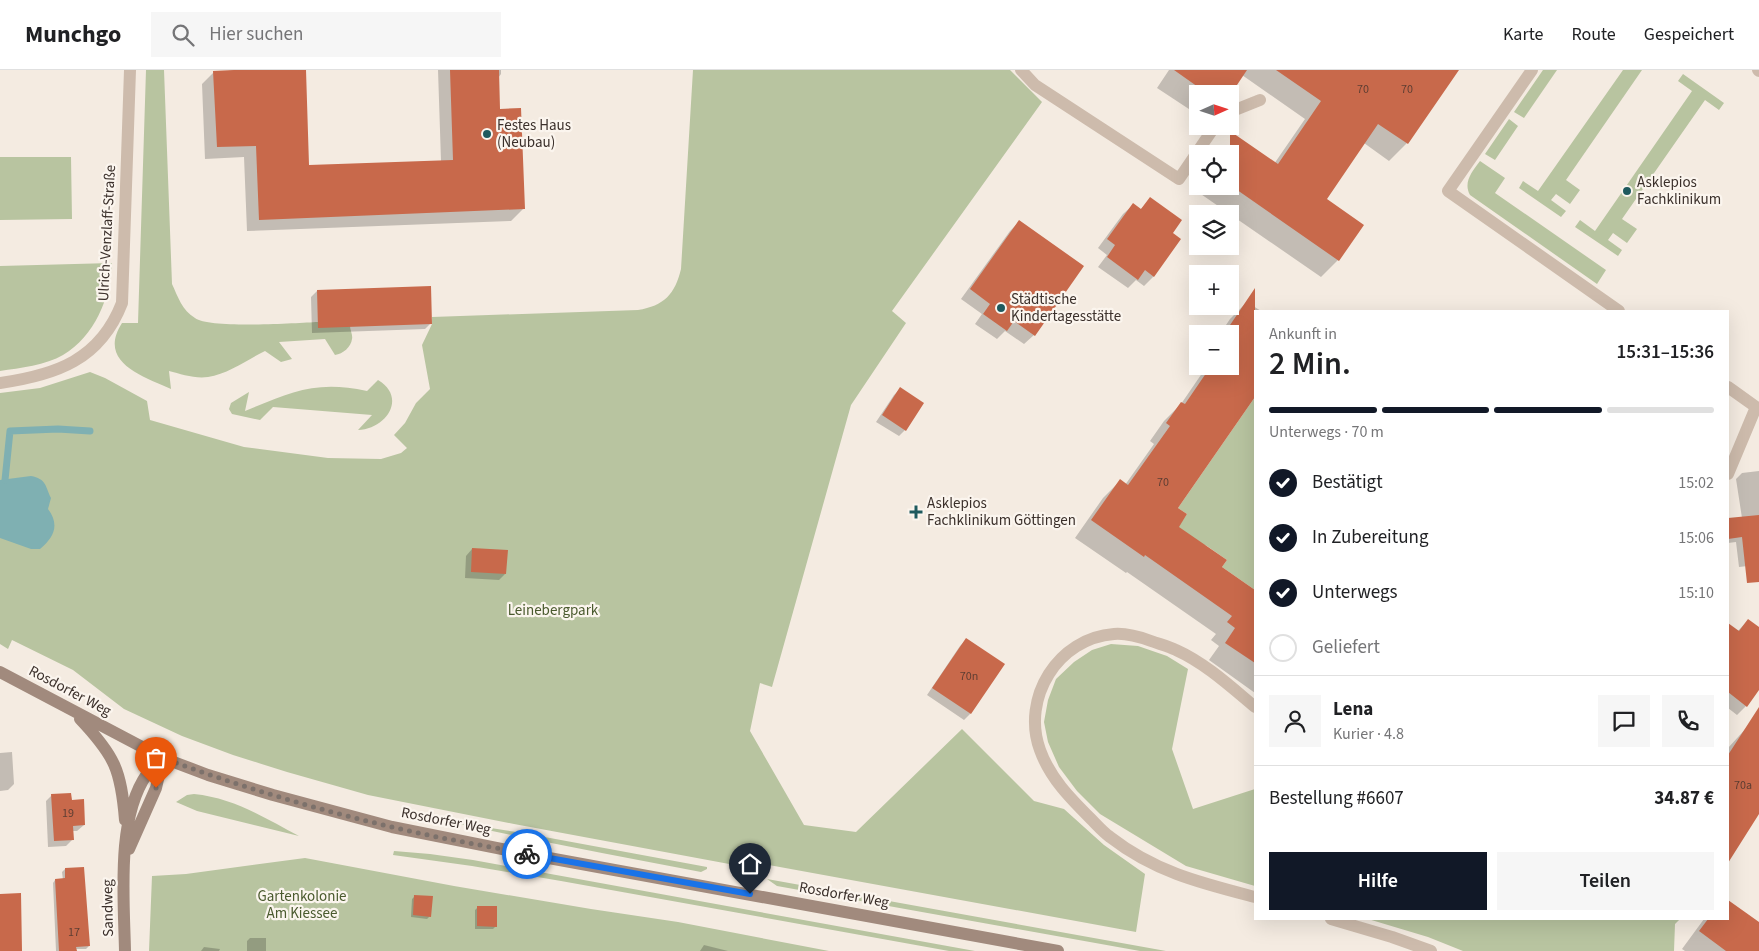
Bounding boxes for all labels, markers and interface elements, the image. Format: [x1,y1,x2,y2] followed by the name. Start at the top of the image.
[151,12,501,57] search box
[25,17,121,52] text: Munchgo
[169,21,197,49] icon: search
[209,21,303,48] text: Hier suchen
[1503,22,1543,47] text: Karte
[1571,22,1616,47] text: Route
[1644,22,1734,47] text: Gespeichert
[1357,81,1369,98] house number: 70
[1401,81,1413,98] house number: 70
[1189,85,1239,135] north arrow
[1189,85,1239,375] map controls
[497,115,571,153] place label: Festes Haus (Neubau)
[481,128,493,140] marker: Festes Haus (Neubau)
[1189,145,1239,195] button: locate
[93,164,121,302] street label: Ulrich-Venzlaff-Straße
[1637,172,1721,210] place label: Asklepios Fachklinikum
[1621,185,1633,197] marker: Asklepios Fachklinikum
[1189,205,1239,255] button: layers
[1189,265,1239,315] button: +
[1011,289,1121,327] place label: Städtische Kindertagesstätte
[995,302,1007,314] marker: Städtische Kindertagesstätte
[1269,323,1337,345] text: Ankunft in
[1189,325,1239,375] button: −
[1616,339,1714,366] text: 15:31–15:36
[1269,341,1351,387] text: 2 Min.
[1269,421,1384,443] text: Unterwegs · 70 m
[1269,469,1297,497] icon: check
[1312,469,1383,496] text: Bestätigt
[1678,472,1714,494] text: 15:02
[1157,474,1169,491] house number: 70
[927,493,1076,531] place label: Asklepios Fachklinikum Göttingen
[909,505,923,519] marker: Asklepios Fachklinikum Göttingen
[1269,524,1297,552] icon: check
[1312,524,1429,551] text: In Zubereitung
[1678,527,1714,549] text: 15:06
[1269,579,1297,607] icon: check
[1312,579,1398,606] text: Unterwegs
[1678,582,1714,604] text: 15:10
[508,600,599,621] park label: Leinebergpark
[1312,634,1380,661] text: Geliefert
[25,660,115,722] street label: Rosdorfer Weg
[960,668,978,685] house number: 70n
[1269,695,1321,747] button: person
[1598,695,1650,747] button: chat
[1662,695,1714,747] button: phone
[1333,696,1373,723] text: Lena
[1333,723,1404,745] text: Kurier · 4.8
[135,737,177,788] pin
[142,744,170,772] icon: bag
[1734,777,1752,794] house number: 70a
[1269,785,1404,812] text: Bestellung #6607
[1654,785,1714,812] text: 34.87 €
[399,802,493,840] street label: Rosdorfer Weg
[62,805,74,822] house number: 19
[502,829,552,879] courier
[513,840,541,868] icon: bike
[729,843,771,894] pin
[736,850,764,878] icon: home
[1269,852,1487,910] button: Hilfe
[1497,852,1714,910] button: Teilen
[797,877,891,913] street label: Rosdorfer Weg
[97,879,119,937] street label: Sandweg
[257,886,347,924] park label: Gartenkolonie Am Kiessee
[68,924,80,941] house number: 17

